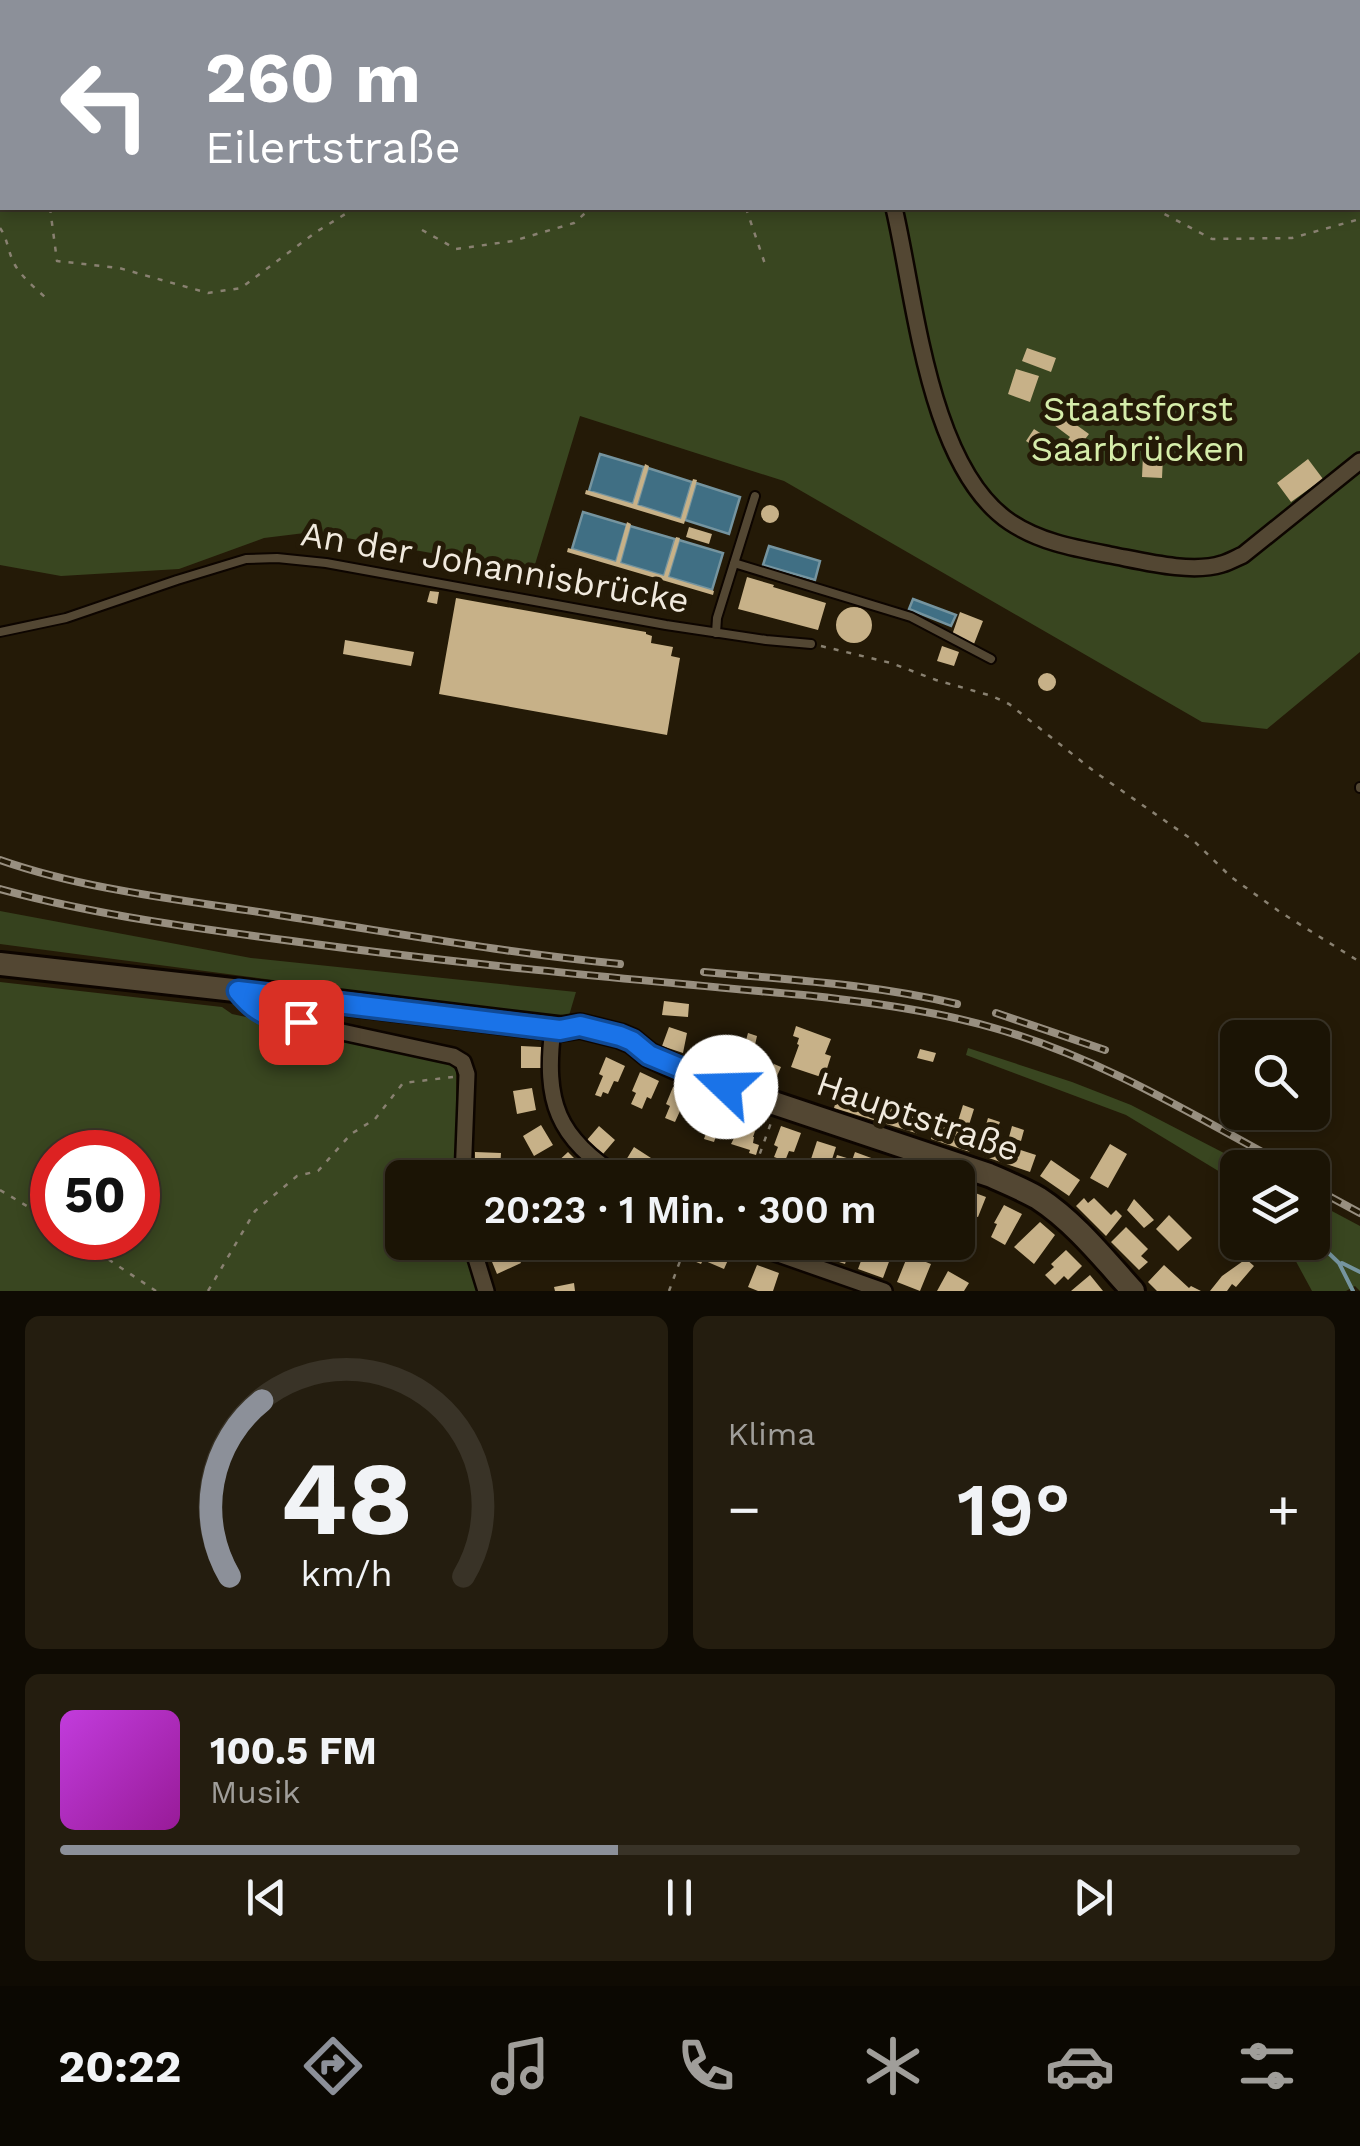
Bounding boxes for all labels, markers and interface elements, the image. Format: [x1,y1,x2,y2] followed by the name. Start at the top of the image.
[205,37,421,119] text: 260 m
[40,40,170,170] icon: left
[205,121,461,174] text: Eilertstraße
[1031,388,1245,470] park label: Staatsforst Saarbrücken
[298,512,692,622] street label: An der Johannisbrücke
[259,980,344,1065] pin
[274,995,329,1050] icon: arrive
[1220,1020,1330,1260] map controls
[1220,1020,1330,1130] button: search
[674,1035,778,1139] position arrow
[811,1062,1025,1170] street label: Hauptstraße
[30,1130,160,1260] speed limit sign: 50
[1220,1150,1330,1260] button: layers
[484,1188,876,1232] text: 20:23 · 1 Min. · 300 m
[728,1415,815,1453] text: Klima
[280,1437,412,1559] text: 48
[957,1465,1071,1553] text: 19°
[728,1477,761,1541] text: −
[1267,1477,1300,1541] text: +
[300,1553,392,1595] text: km/h
[210,1729,377,1773] text: 100.5 FM
[210,1773,300,1811] text: Musik
[239,1870,294,1925] icon: previous
[652,1870,707,1925] icon: pause
[1066,1870,1121,1925] icon: next
[298,2031,368,2101] icon: directions
[485,2031,555,2101] icon: music
[671,2031,741,2101] icon: phone
[858,2031,928,2101] icon: climate
[1045,2031,1115,2101] icon: car
[1232,2031,1302,2101] icon: filters
[58,2040,181,2093] text: 20:22

